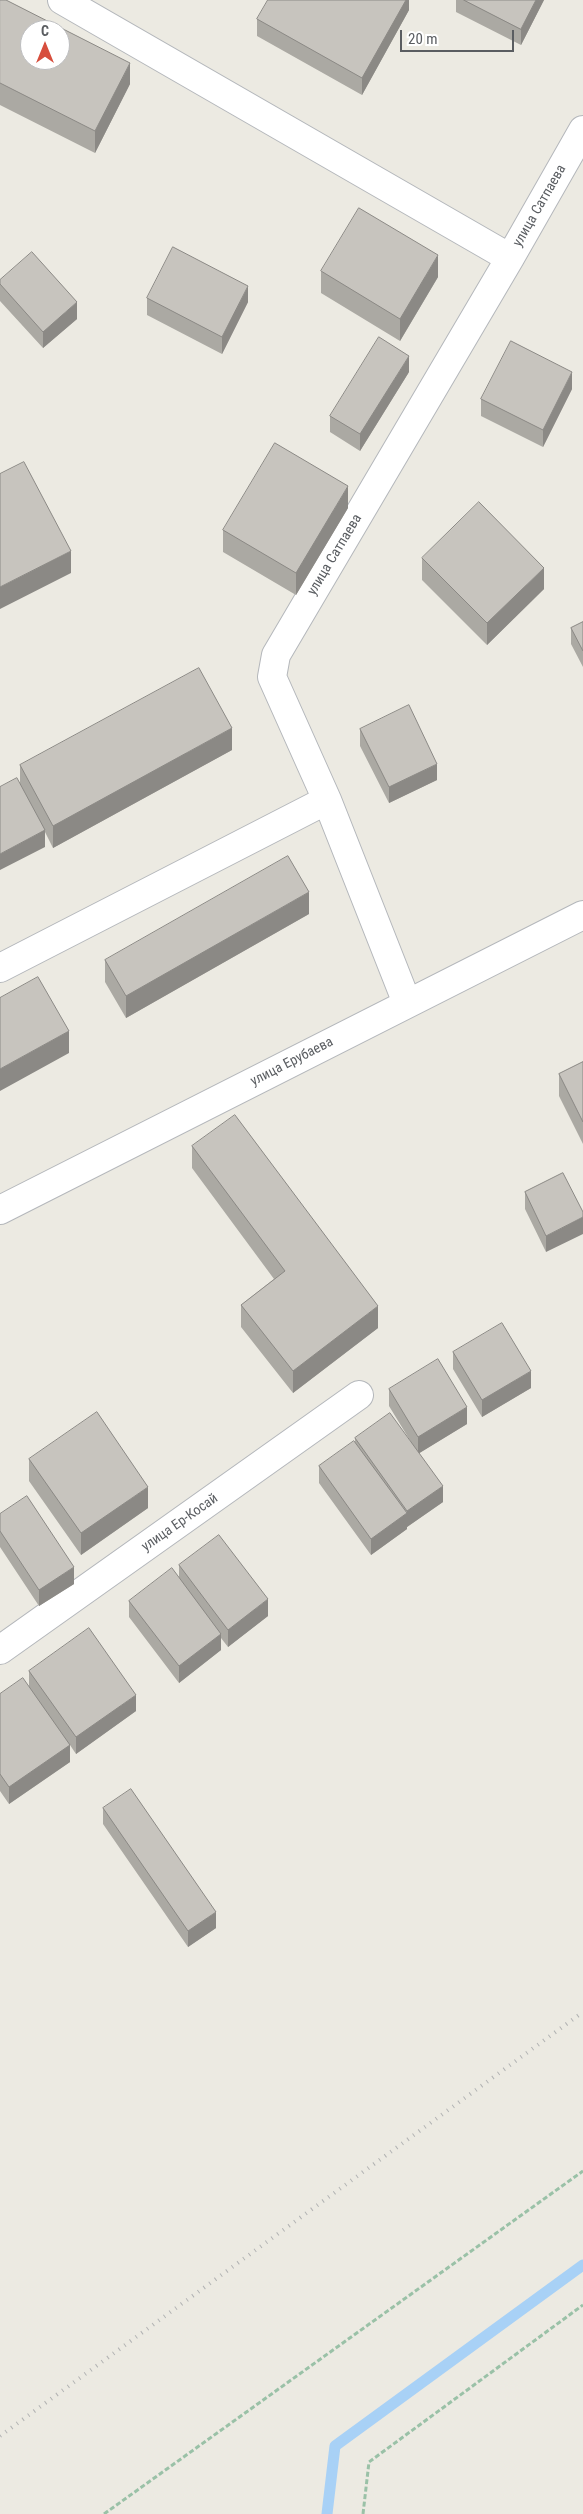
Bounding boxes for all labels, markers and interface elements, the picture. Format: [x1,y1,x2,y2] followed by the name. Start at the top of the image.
[20,20,70,70] north arrow
[403,20,517,52] scale bar
[41,23,49,39] text: С
[408,30,438,48] text: 20 m
[510,162,570,250] street label: улица Сатпаева
[304,511,366,599] street label: улица Сатпаева
[248,1034,336,1090] street label: улица Ерубаева
[139,1490,221,1556] street label: улица Ер-Косай

